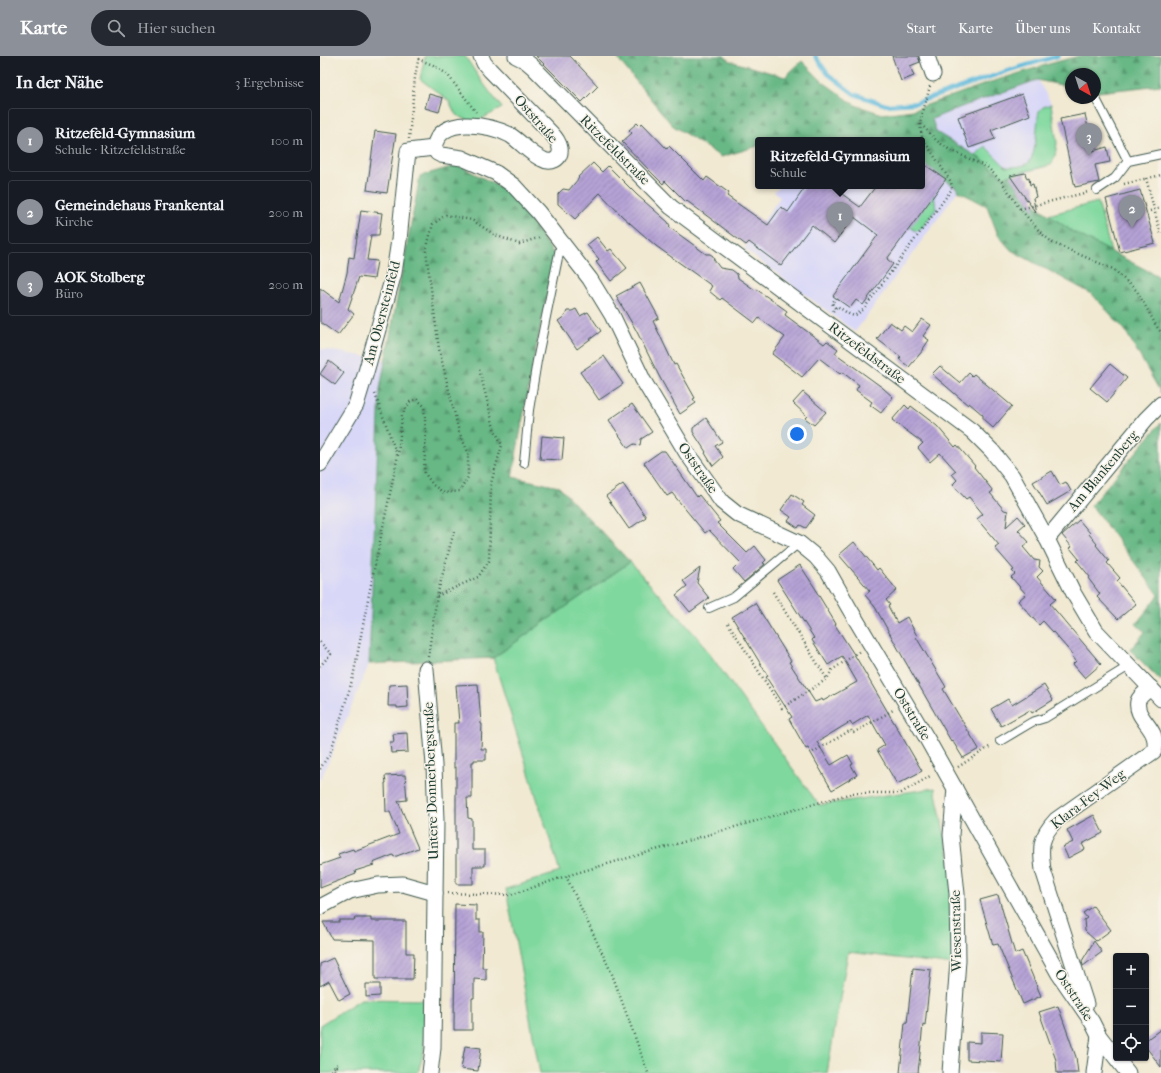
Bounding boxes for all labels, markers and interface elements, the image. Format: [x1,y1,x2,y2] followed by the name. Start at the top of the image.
[91,10,371,46] search box
[20,17,67,39] text: Karte
[105,17,127,39] icon: search
[137,19,215,37] text: Hier suchen
[907,20,936,37] text: Start
[958,20,993,37] text: Karte
[1015,20,1070,37] text: Über uns
[1092,20,1141,37] text: Kontakt
[1065,68,1101,104] north arrow
[16,72,103,92] text: In der Nähe
[235,75,304,90] text: 3 Ergebnisse
[510,91,562,147] street label: Oststraße
[576,111,654,189] street label: Ritzefeldstraße
[1076,123,1102,156] pin: 3
[55,124,195,142] text: Ritzefeld-Gymnasium
[28,133,32,148] text: 1
[270,133,303,148] text: 100 m
[755,137,925,189] popup
[55,142,186,157] text: Schule · Ritzefeldstraße
[770,147,910,165] text: Ritzefeld-Gymnasium
[770,165,807,180] text: Schule
[1119,195,1145,228] pin: 2
[55,196,224,214] text: Gemeindehaus Frankental
[827,202,853,235] pin: 1
[27,205,33,220] text: 2
[268,205,303,220] text: 200 m
[55,214,93,229] text: Kirche
[360,259,404,368] street label: Am Obersteinfeld
[55,268,144,286] text: AOK Stolberg
[27,277,33,292] text: 3
[268,277,303,292] text: 200 m
[55,286,83,301] text: Büro
[825,318,909,388] street label: Ritzefeldstraße
[787,424,807,444] your location
[1063,426,1142,516] street label: Am Blankenberg
[674,439,722,497] street label: Oststraße
[890,685,934,743] street label: Oststraße
[420,702,442,860] street label: Untere Donnerbergstraße
[1047,765,1129,833] street label: Klara-Fey-Weg
[947,890,965,973] street label: Wiesenstraße
[1113,953,1149,1061] map controls
[1113,953,1149,989] button: +
[1051,966,1097,1024] street label: Oststraße
[1113,989,1149,1025] button: −
[1113,1025,1149,1061] button: locate

